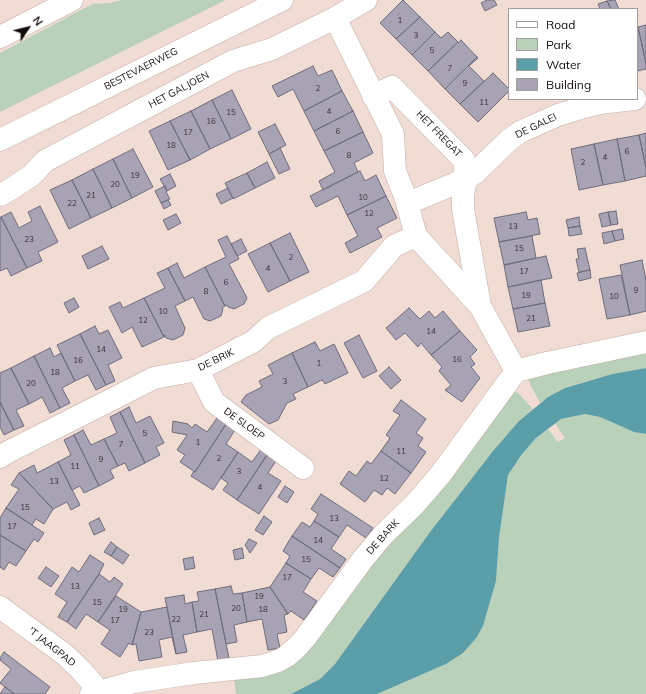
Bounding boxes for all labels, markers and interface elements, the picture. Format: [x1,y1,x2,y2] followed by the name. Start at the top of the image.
[8,8,48,48] north arrow
[508,8,638,100] legend
[30,14,46,29] text: N
[398,16,402,26] house number: 1
[546,17,575,32] text: Road
[414,31,418,41] house number: 3
[546,37,571,52] text: Park
[102,45,180,93] street label: BESTEVAERWEG
[430,46,434,56] house number: 5
[546,57,581,72] text: Water
[448,64,452,74] house number: 7
[147,69,211,111] street label: HET GALJOEN
[546,77,591,92] text: Building
[463,79,467,89] house number: 9
[316,84,320,94] house number: 2
[479,98,489,108] house number: 11
[327,107,331,117] house number: 4
[226,108,236,118] house number: 15
[414,108,464,160] street label: HET FREGAT
[513,111,559,141] street label: DE GALEI
[206,117,216,127] house number: 16
[336,127,340,137] house number: 6
[183,128,193,138] house number: 17
[166,141,176,151] house number: 18
[625,147,629,157] house number: 6
[347,151,351,161] house number: 8
[603,153,607,163] house number: 4
[581,158,585,168] house number: 2
[130,171,140,181] house number: 19
[110,180,120,190] house number: 20
[86,191,96,201] house number: 21
[358,193,368,203] house number: 10
[67,199,77,209] house number: 22
[364,209,374,219] house number: 12
[508,222,518,232] house number: 13
[24,235,34,245] house number: 23
[514,244,524,254] house number: 15
[289,253,293,263] house number: 2
[266,264,270,274] house number: 4
[519,267,529,277] house number: 17
[224,278,228,288] house number: 6
[634,286,638,296] house number: 9
[204,287,208,297] house number: 8
[521,291,531,301] house number: 19
[609,292,619,302] house number: 10
[158,307,168,317] house number: 10
[526,314,536,324] house number: 21
[138,316,148,326] house number: 12
[426,327,436,337] house number: 14
[96,345,106,355] house number: 14
[196,346,236,374] street label: DE BRIK
[452,355,462,365] house number: 16
[73,356,83,366] house number: 16
[317,359,321,369] house number: 1
[50,368,60,378] house number: 18
[283,377,287,387] house number: 3
[26,379,36,389] house number: 20
[221,405,267,443] street label: DE SLOEP
[143,429,147,439] house number: 5
[196,438,200,448] house number: 1
[119,440,123,450] house number: 7
[396,447,406,457] house number: 11
[217,454,221,464] house number: 2
[99,455,103,465] house number: 9
[70,462,80,472] house number: 11
[237,467,241,477] house number: 3
[379,474,389,484] house number: 12
[49,477,59,487] house number: 13
[258,483,262,493] house number: 4
[20,503,30,513] house number: 15
[329,514,339,524] house number: 13
[364,517,402,557] street label: DE BARK
[7,522,17,532] house number: 17
[313,536,323,546] house number: 14
[301,555,311,565] house number: 15
[282,573,292,583] house number: 17
[70,582,80,592] house number: 13
[254,592,264,602] house number: 19
[92,598,102,608] house number: 15
[231,604,241,614] house number: 20
[118,605,128,615] house number: 19
[258,605,268,615] house number: 18
[199,610,209,620] house number: 21
[171,615,181,625] house number: 22
[110,616,120,626] house number: 17
[26,625,78,669] street label: 'T JAAGPAD
[144,628,154,638] house number: 23

